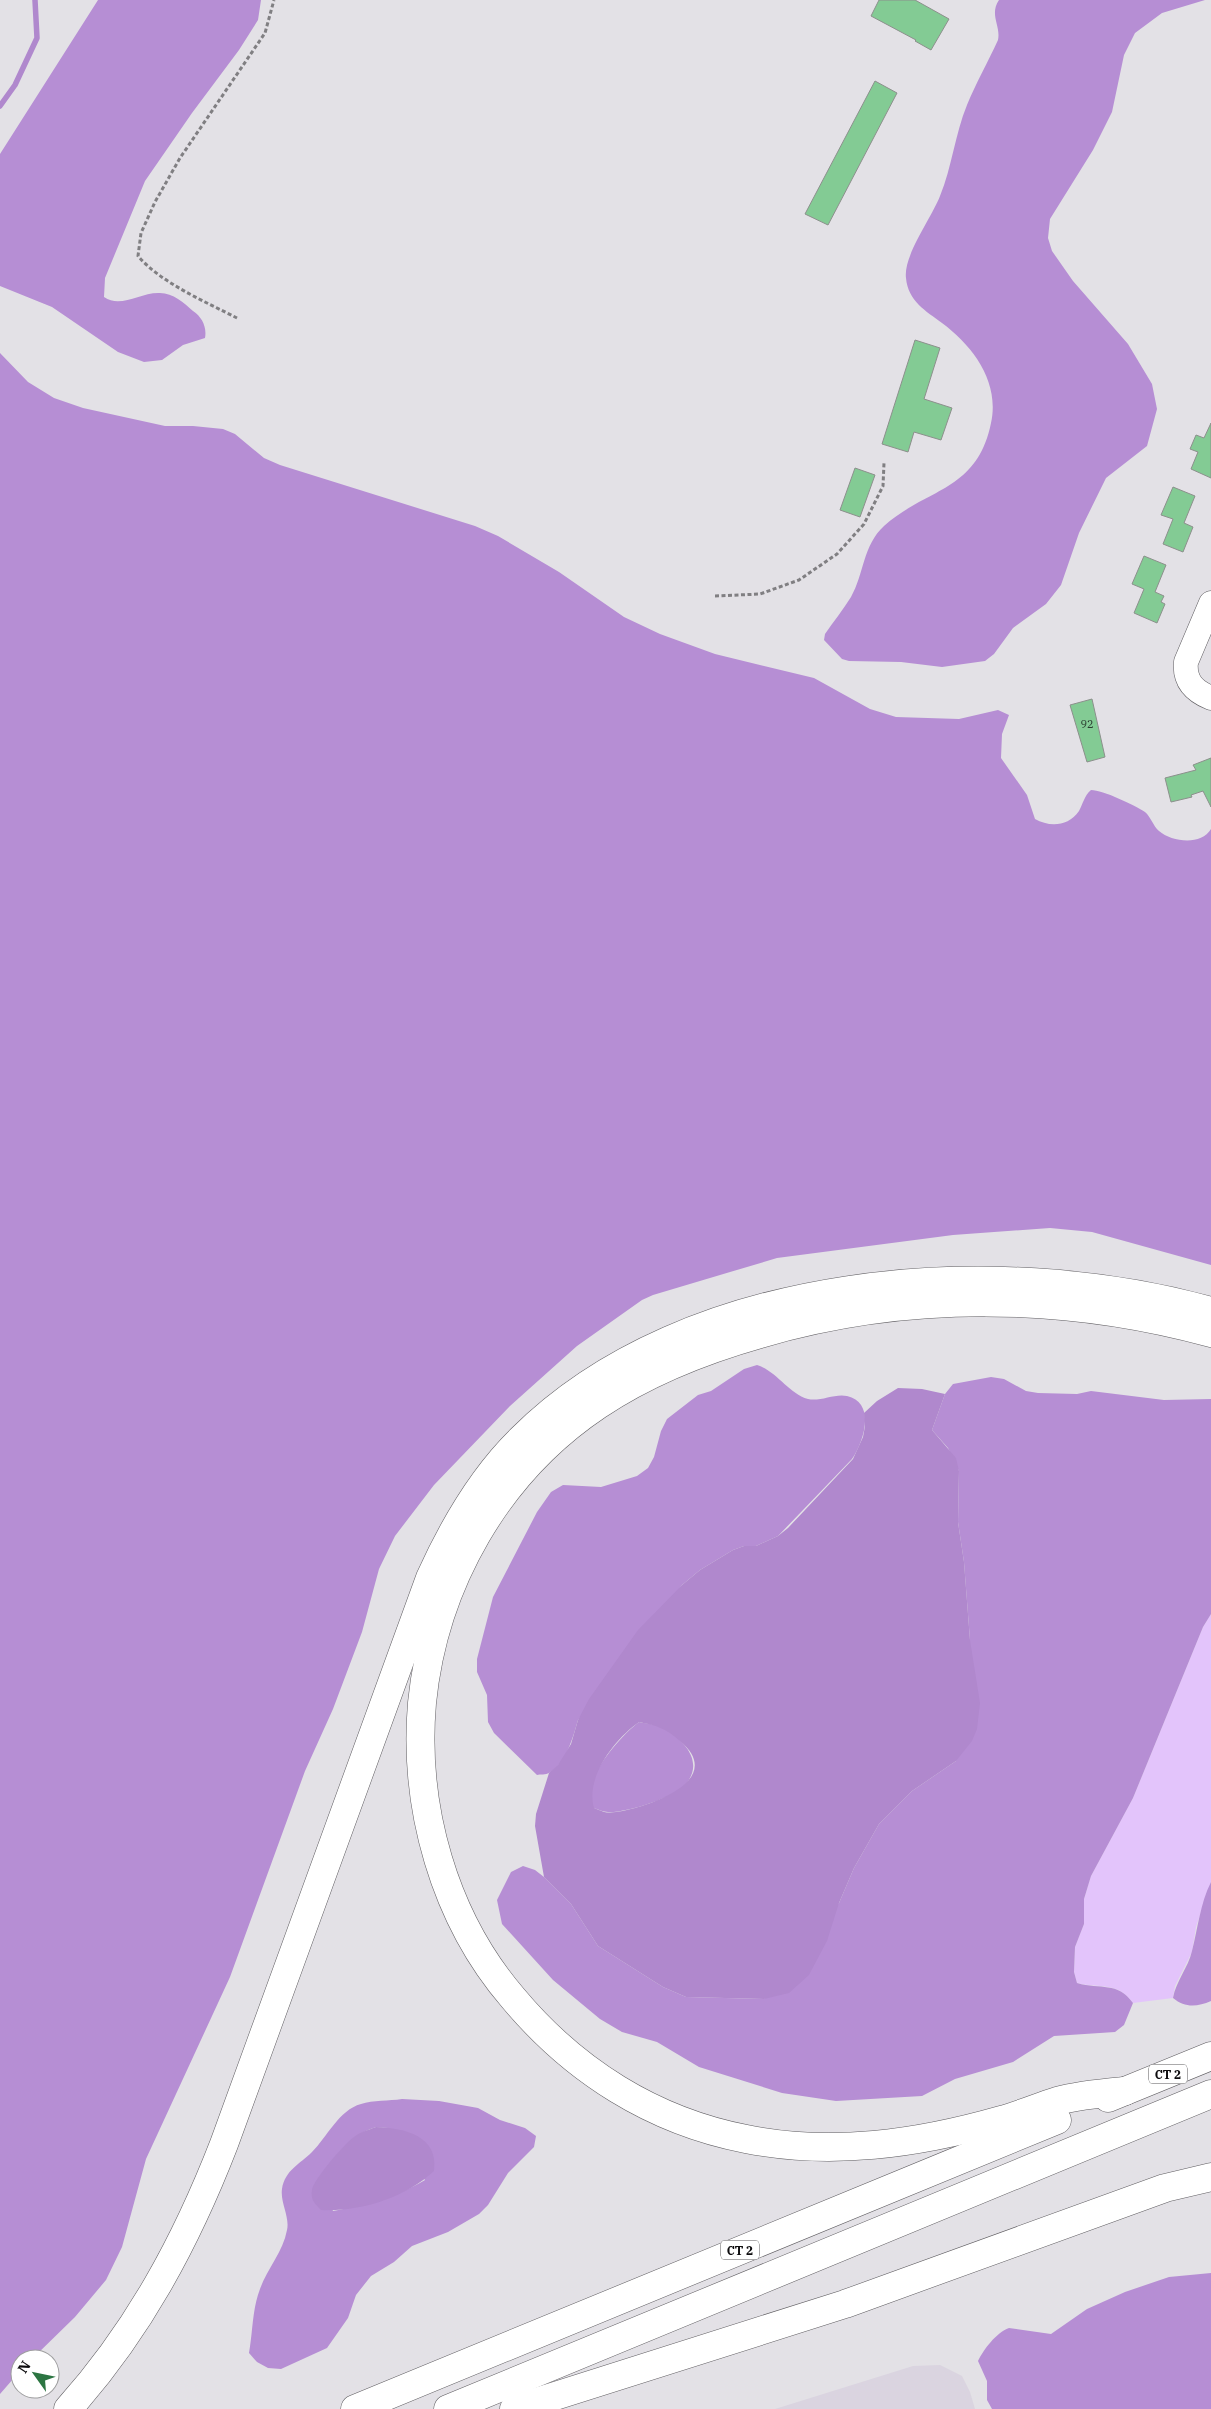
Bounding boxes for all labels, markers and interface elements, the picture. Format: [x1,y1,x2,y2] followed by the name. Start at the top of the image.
[1080,717,1094,731] house number: 92
[1149,2064,1187,2084] road number: CT 2
[721,2240,759,2260] road number: CT 2
[10,2349,60,2399] north arrow
[14,2357,35,2376] text: N

